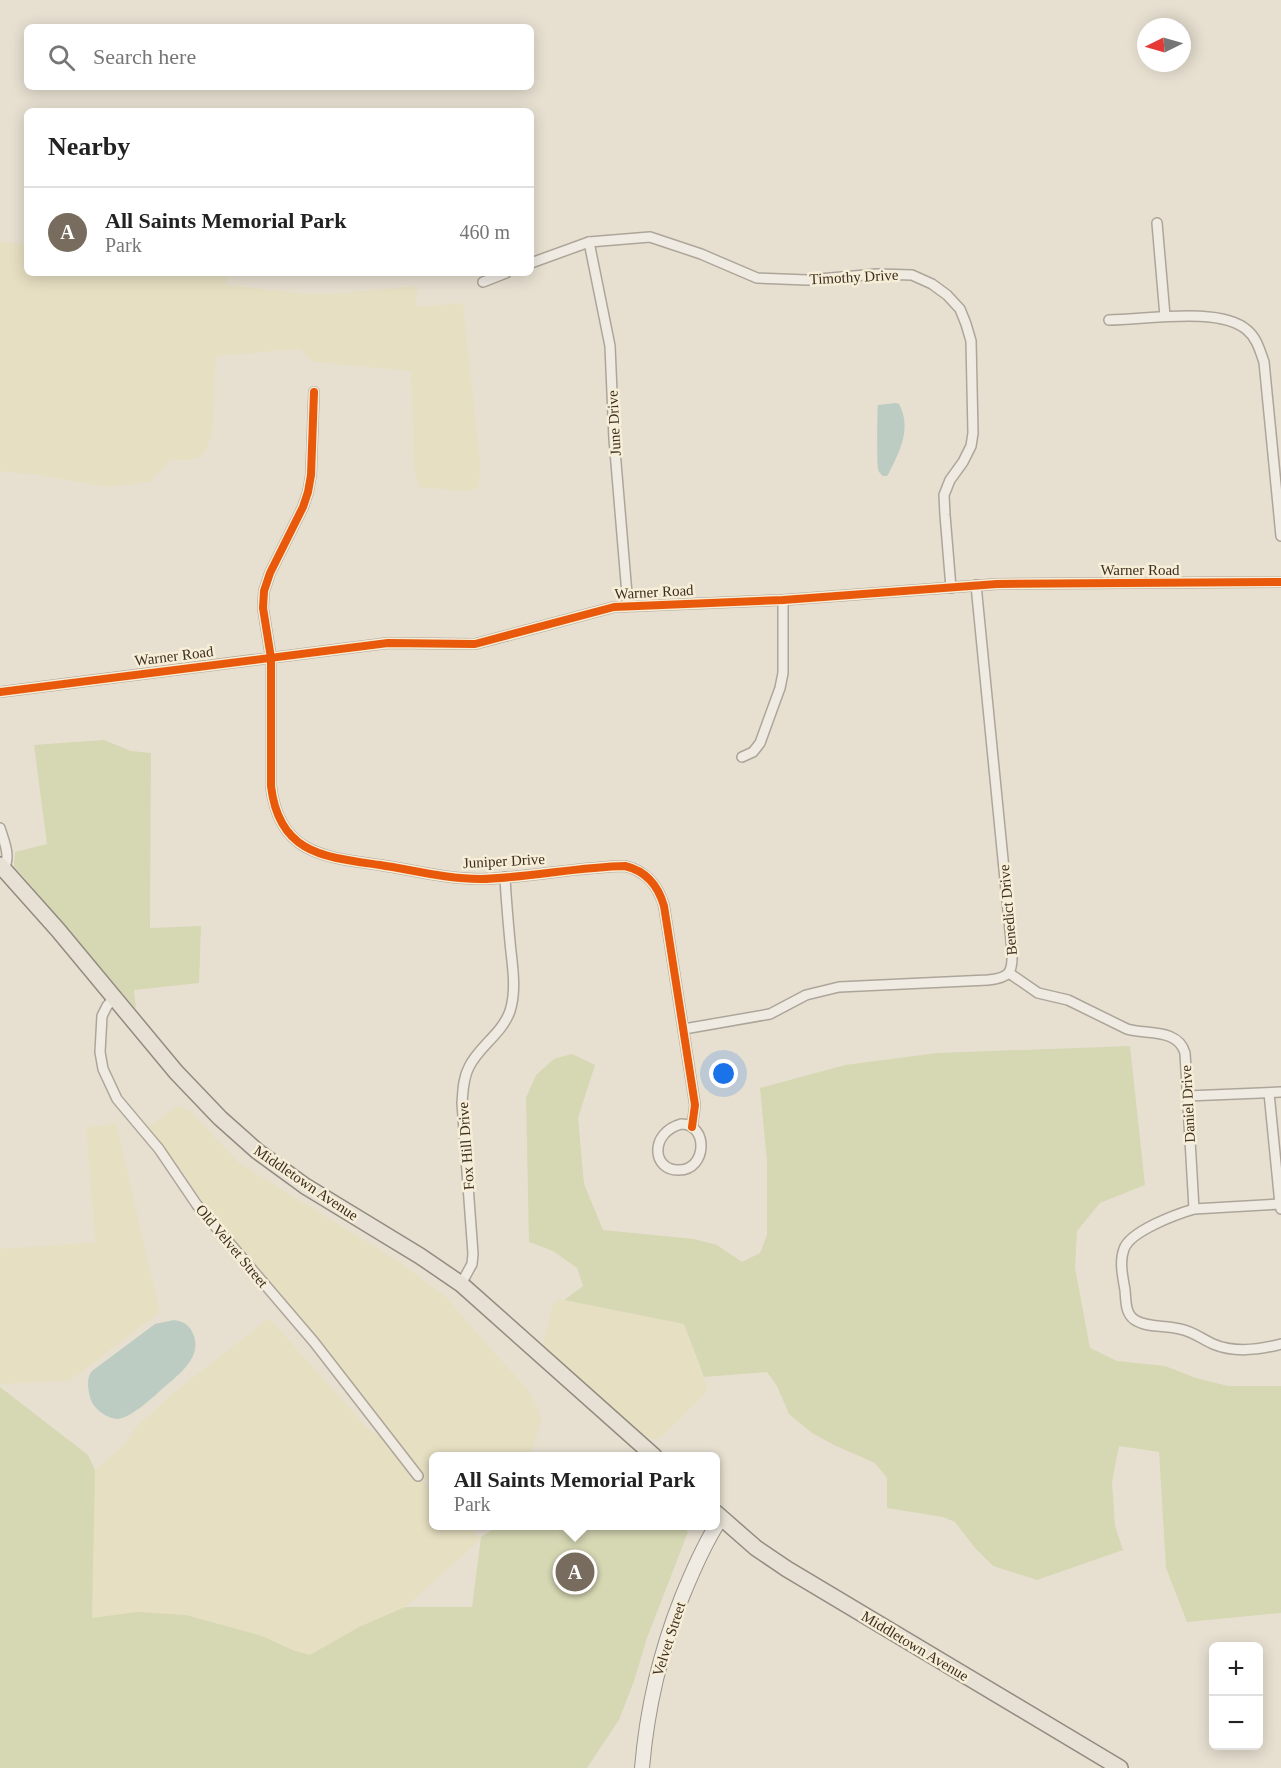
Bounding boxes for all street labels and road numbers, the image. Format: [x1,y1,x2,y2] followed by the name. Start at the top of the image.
[809,267,899,287] street label: Timothy Drive
[604,390,624,456] street label: June Drive
[1100,562,1180,578] street label: Warner Road
[614,582,694,602] street label: Warner Road
[134,643,215,669] street label: Warner Road
[463,851,546,871] street label: Juniper Drive
[996,864,1020,956] street label: Benedict Drive
[1178,1064,1198,1143] street label: Daniel Drive
[455,1101,477,1191] street label: Fox Hill Drive
[251,1142,361,1224] street label: Middletown Avenue
[193,1201,272,1291] street label: Old Velvet Street
[649,1599,689,1678] street label: Velvet Street
[859,1608,972,1684] street label: Middletown Avenue

